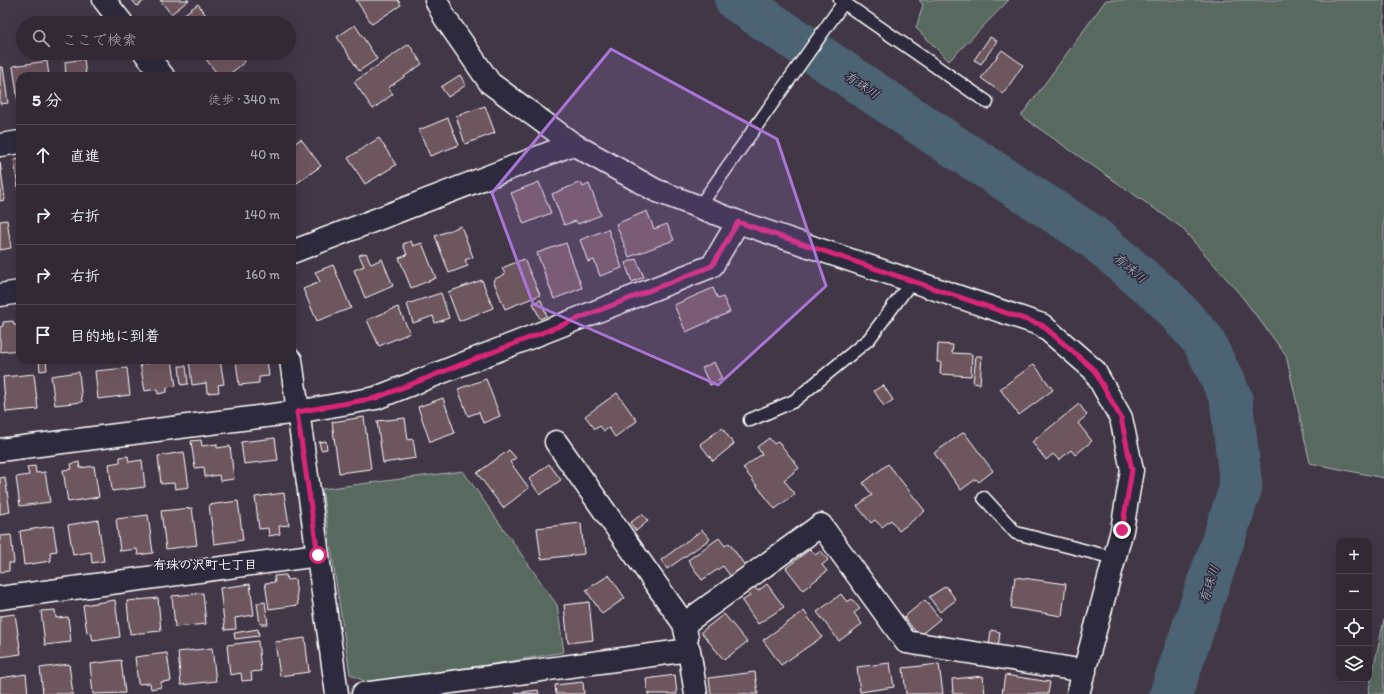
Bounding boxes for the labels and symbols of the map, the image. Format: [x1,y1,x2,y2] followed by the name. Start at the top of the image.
[842,68,882,102] water label: 有珠川
[1110,250,1150,286] water label: 有珠川
[1113,521,1131,539] route end
[309,546,327,564] route start
[153,557,257,572] district label: 有珠の沢町七丁目
[1196,563,1222,605] water label: 有珠川

